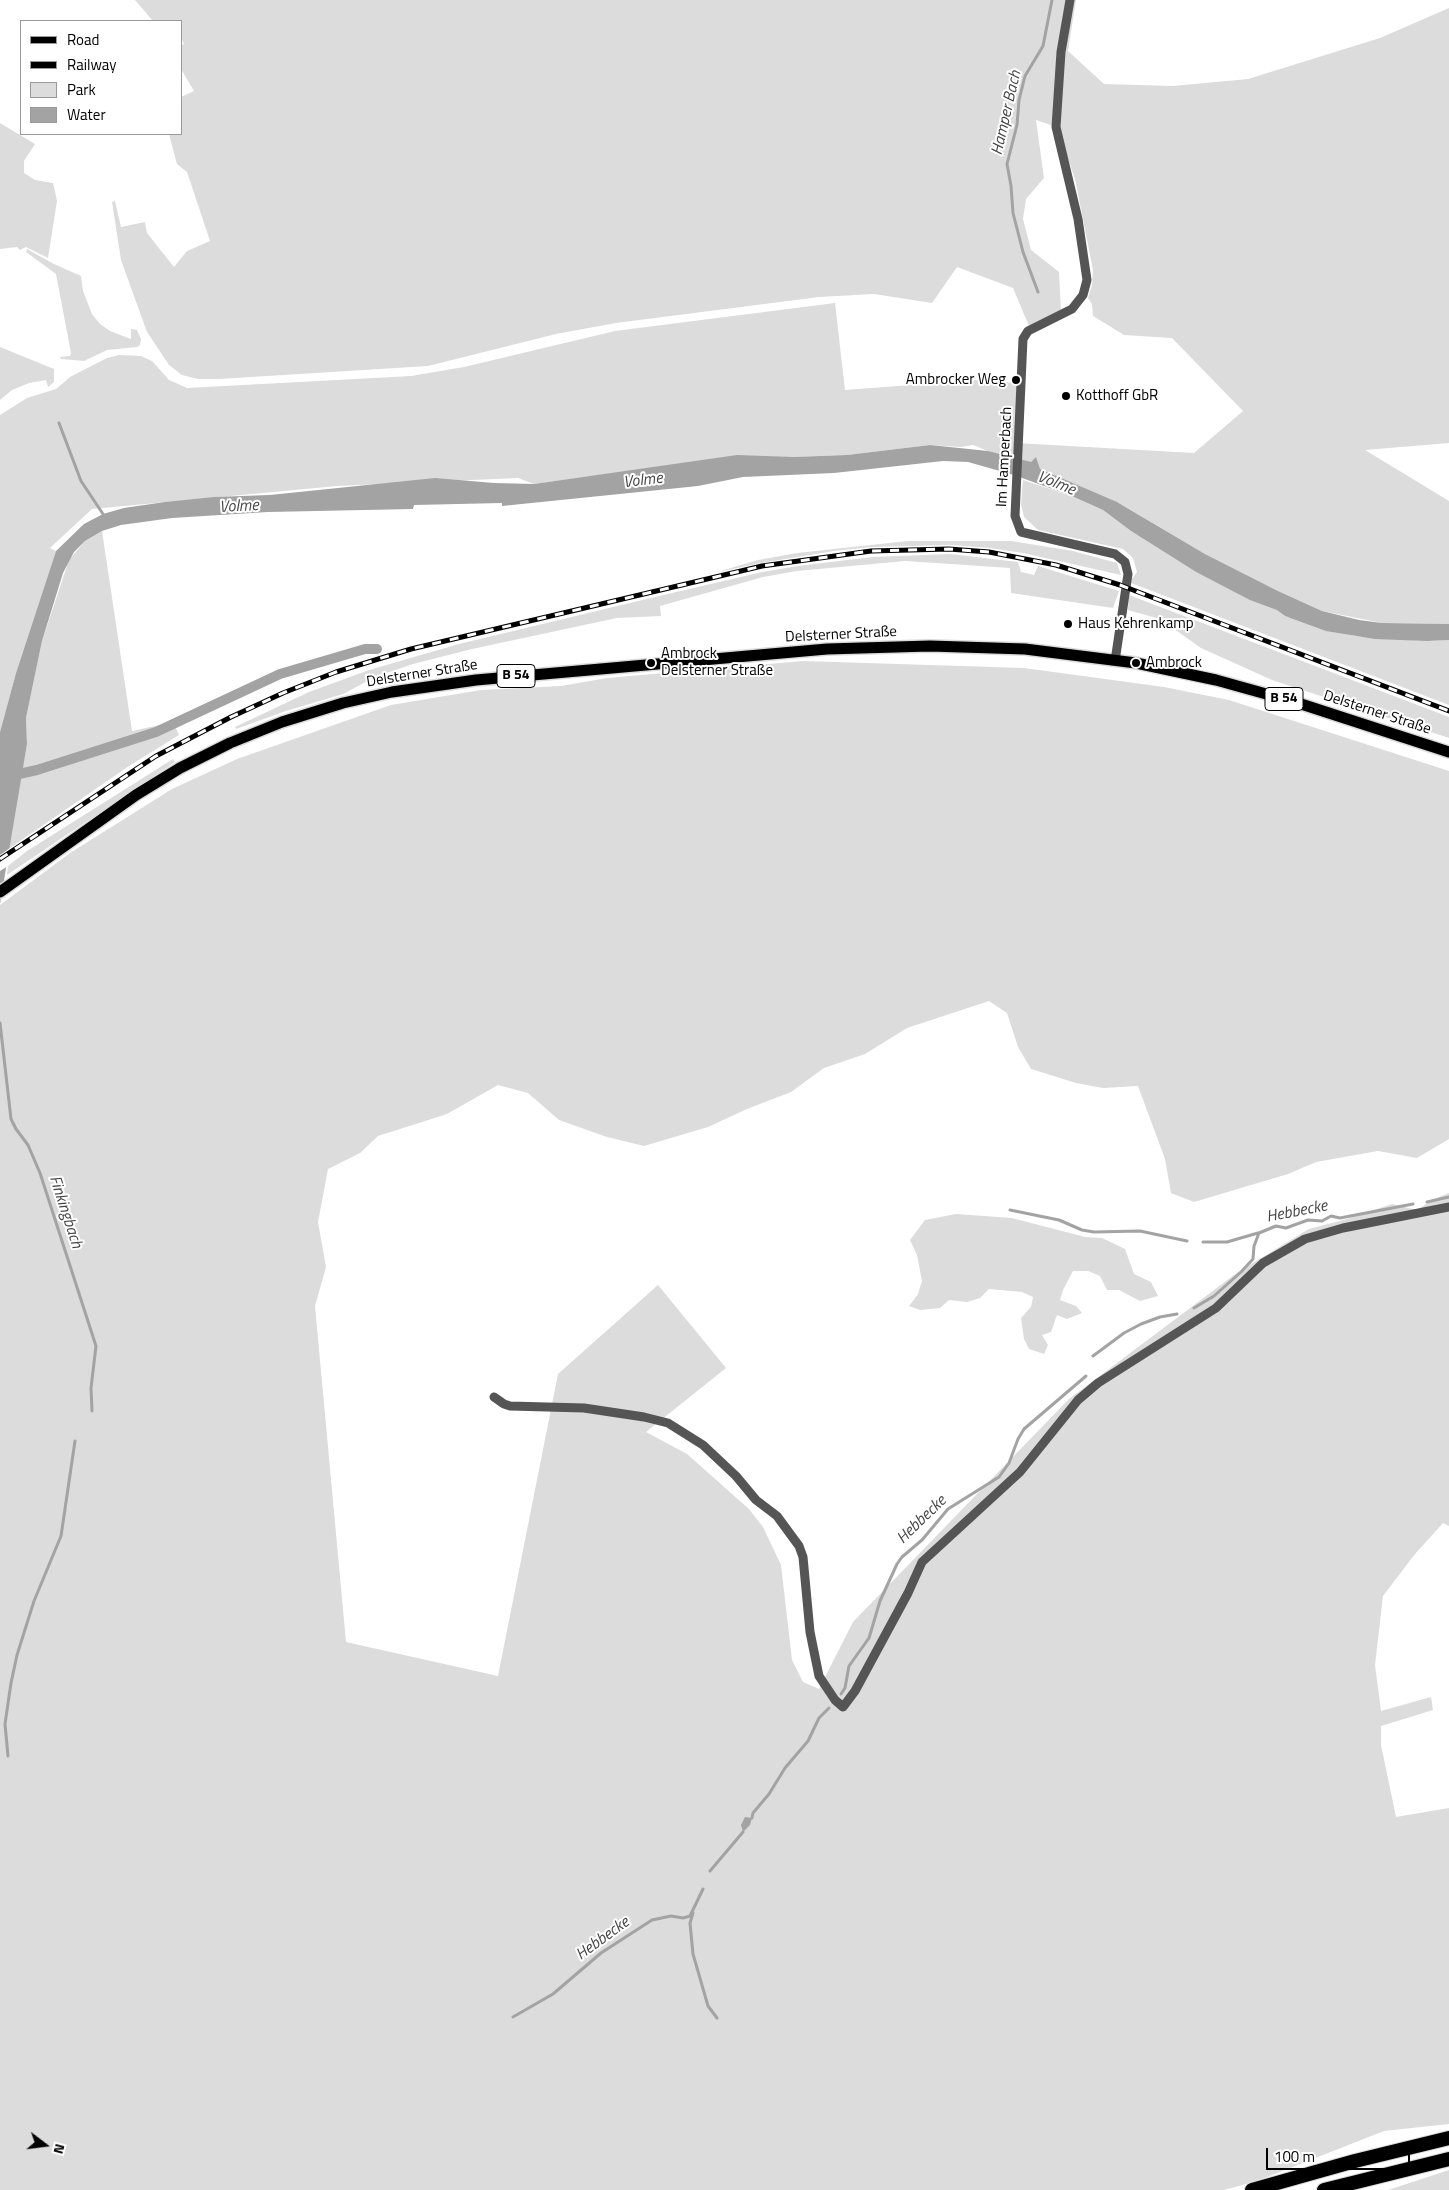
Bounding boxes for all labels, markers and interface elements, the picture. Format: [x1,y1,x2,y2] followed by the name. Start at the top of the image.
[20,20,182,135] legend
[67,28,99,51] text: Road
[67,53,117,76] text: Railway
[988,69,1026,157] water label: Hamper Bach
[67,78,96,101] text: Park
[67,103,106,126] text: Water
[906,371,1006,389] place label: Ambrocker Weg
[1010,374,1022,386] marker: Ambrocker Weg
[1076,387,1158,405] place label: Kotthoff GbR
[1060,390,1072,402] marker: Kotthoff GbR
[993,406,1017,508] street label: Im Hamperbach
[1034,468,1078,500] water label: Volme
[622,469,664,493] water label: Volme
[219,496,259,518] water label: Volme
[1078,615,1194,633] place label: Haus Kehrenkamp
[1062,618,1074,630] marker: Haus Kehrenkamp
[785,623,897,647] street label: Delsterner Straße
[661,645,773,680] place label: Ambrock Delsterner Straße
[1146,654,1202,672] place label: Ambrock
[365,656,479,692] street label: Delsterner Straße
[645,657,657,669] marker: Ambrock Delsterner Straße
[1130,657,1142,669] marker: Ambrock
[497,664,535,688] road number: B 54
[1321,687,1433,739] street label: Delsterner Straße
[1265,688,1303,711] road number: B 54
[44,1173,86,1251] water label: Finkingbach
[1265,1197,1329,1227] water label: Hebbecke
[893,1492,951,1548] water label: Hebbecke
[573,1913,633,1965] water label: Hebbecke
[20,2120,70,2170] north arrow
[1269,2138,1413,2170] scale bar
[49,2142,71,2156] text: N
[1274,2145,1315,2168] text: 100 m

